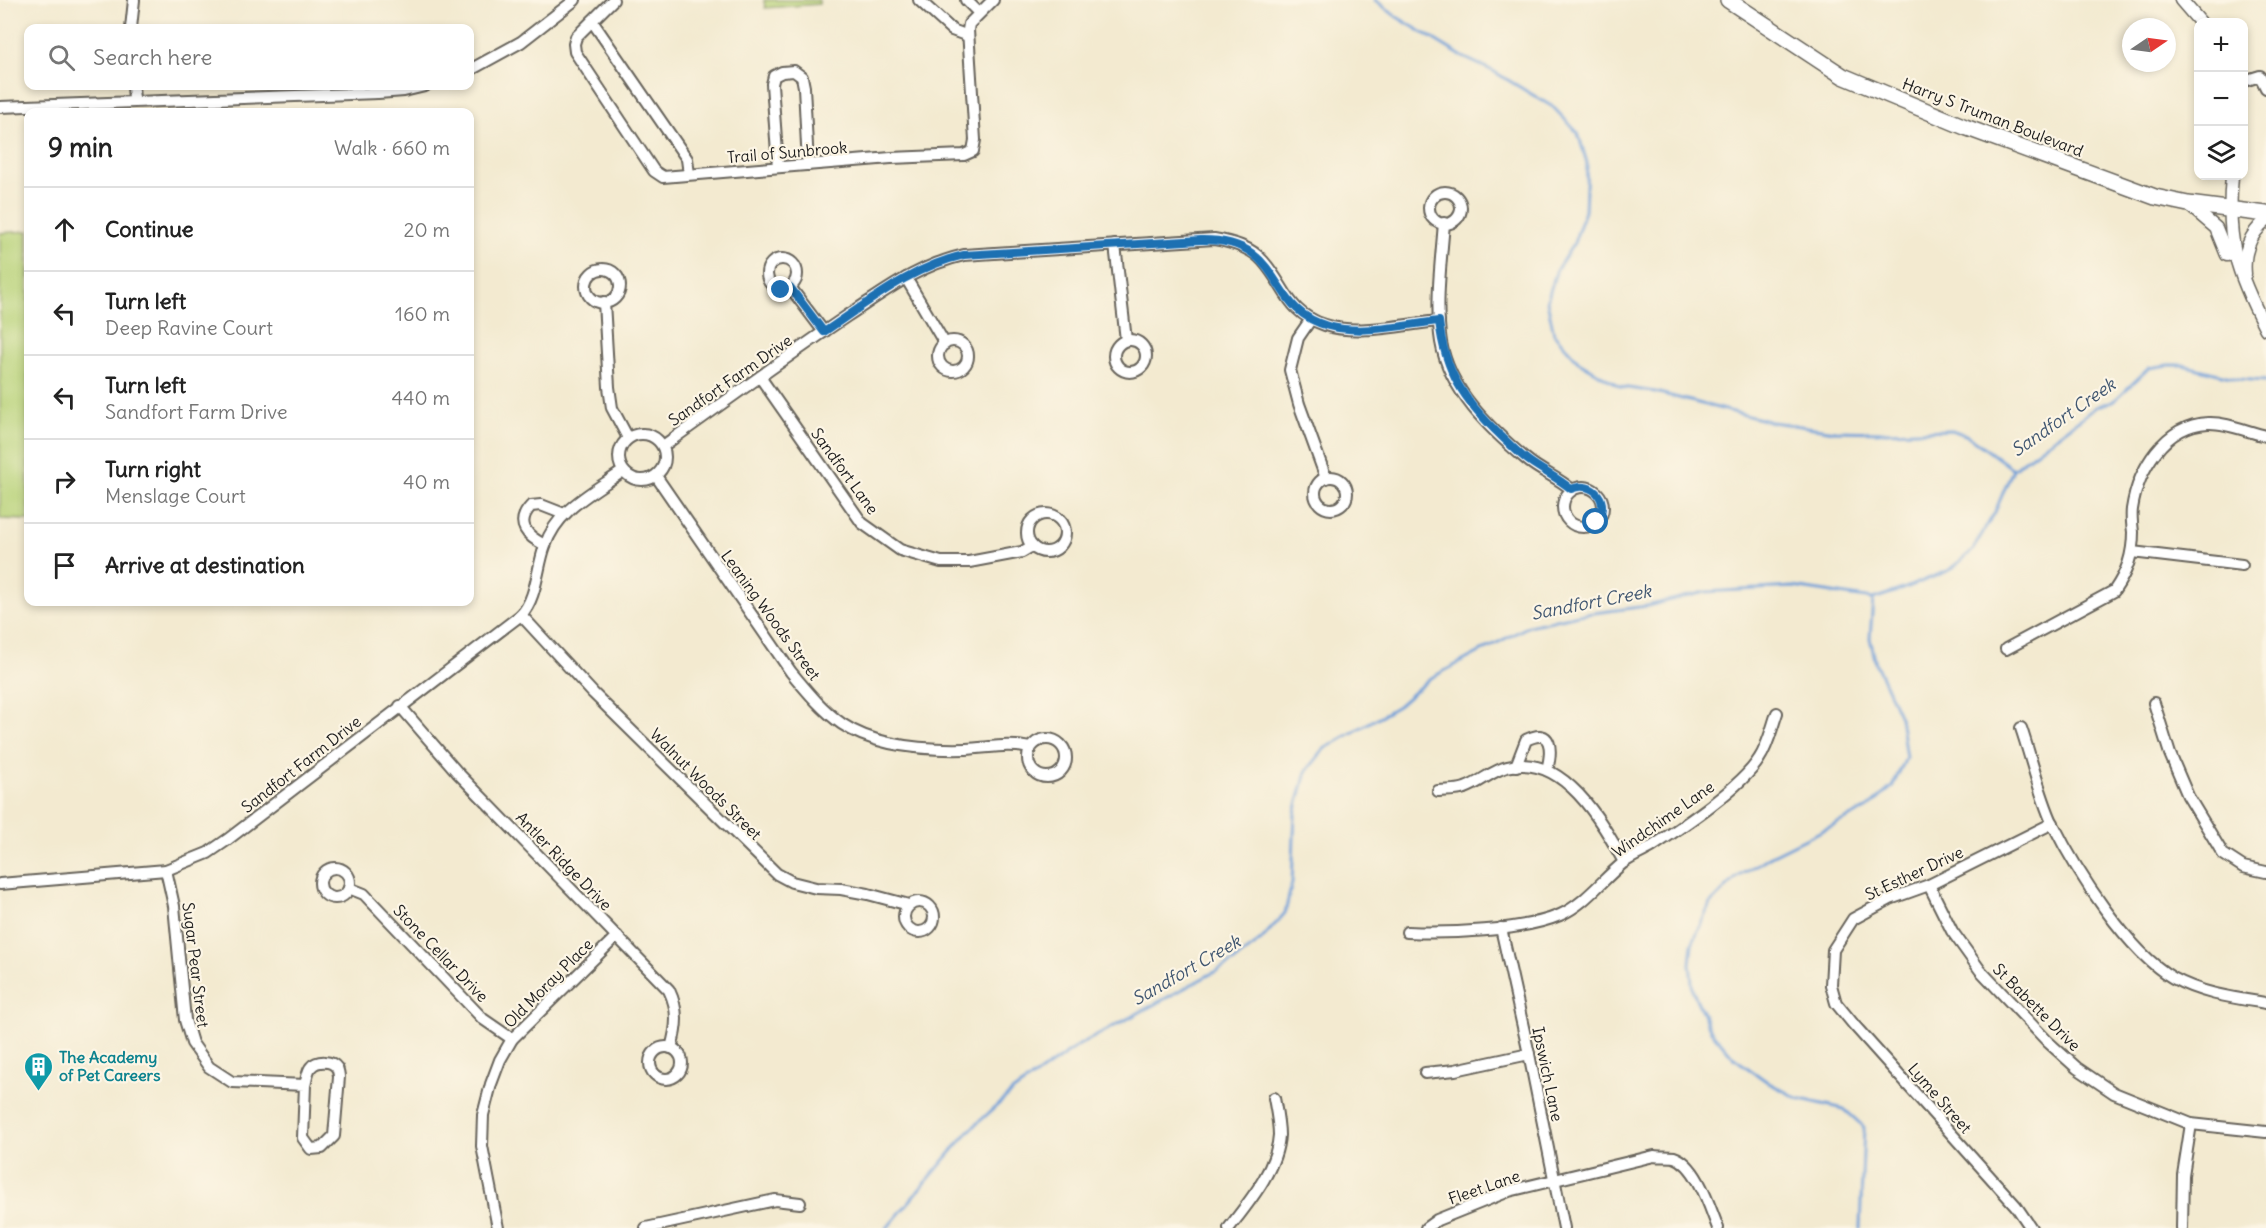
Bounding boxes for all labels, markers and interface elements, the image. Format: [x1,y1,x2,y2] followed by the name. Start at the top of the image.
[2122,18,2176,72] north arrow
[2194,18,2248,180] map controls
[2194,18,2248,72] button: +
[24,24,474,90] search box
[45,41,78,74] icon: search
[93,43,212,71] text: Search here
[2194,72,2248,126] button: −
[1900,73,2086,161] street label: Harry S Truman Boulevard
[2194,126,2248,180] button: layers
[48,131,113,164] text: 9 min
[334,135,450,160] text: Walk · 660 m
[726,137,848,167] street label: Trail of Sunbrook
[48,213,81,246] icon: ahead
[105,215,194,243] text: Continue
[404,217,450,242] text: 20 m
[767,276,793,302] route end
[105,287,186,315] text: Turn left
[48,297,81,330] icon: left
[395,301,450,326] text: 160 m
[105,315,273,340] text: Deep Ravine Court
[664,330,796,430] street label: Sandfort Farm Drive
[105,371,186,399] text: Turn left
[2006,372,2121,461] water label: Sandfort Creek
[48,381,81,414] icon: left
[391,385,450,410] text: 440 m
[105,399,288,424] text: Sandfort Farm Drive
[807,424,883,518] street label: Sandfort Lane
[105,455,201,483] text: Turn right
[48,465,81,498] icon: right
[403,469,450,494] text: 40 m
[105,483,246,508] text: Menslage Court
[1582,508,1608,534] route start
[717,546,825,684] street label: Leaning Woods Street
[48,549,81,582] icon: arrive
[105,551,305,579] text: Arrive at destination
[1529,579,1655,625] water label: Sandfort Creek
[237,711,365,817] street label: Sandfort Farm Drive
[646,724,766,844] street label: Walnut Woods Street
[1608,776,1718,862] street label: Windchime Lane
[512,807,616,915] street label: Antler Ridge Drive
[1862,842,1966,904] street label: St Esther Drive
[389,900,493,1006] street label: Stone Cellar Drive
[178,901,214,1030] street label: Sugar Pear Street
[1127,929,1246,1010] water label: Sandfort Creek
[499,934,597,1032] street label: Old Moray Place
[1989,959,2085,1055] street label: St Babette Drive
[1528,1025,1568,1123] street label: Ipswich Lane
[59,1047,160,1085] place label: The Academy of Pet Careers
[22,1050,54,1092] building icon: The Academy of Pet Careers
[1904,1059,1976,1138] street label: Lyme Street
[1445,1165,1523,1209] street label: Fleet Lane

